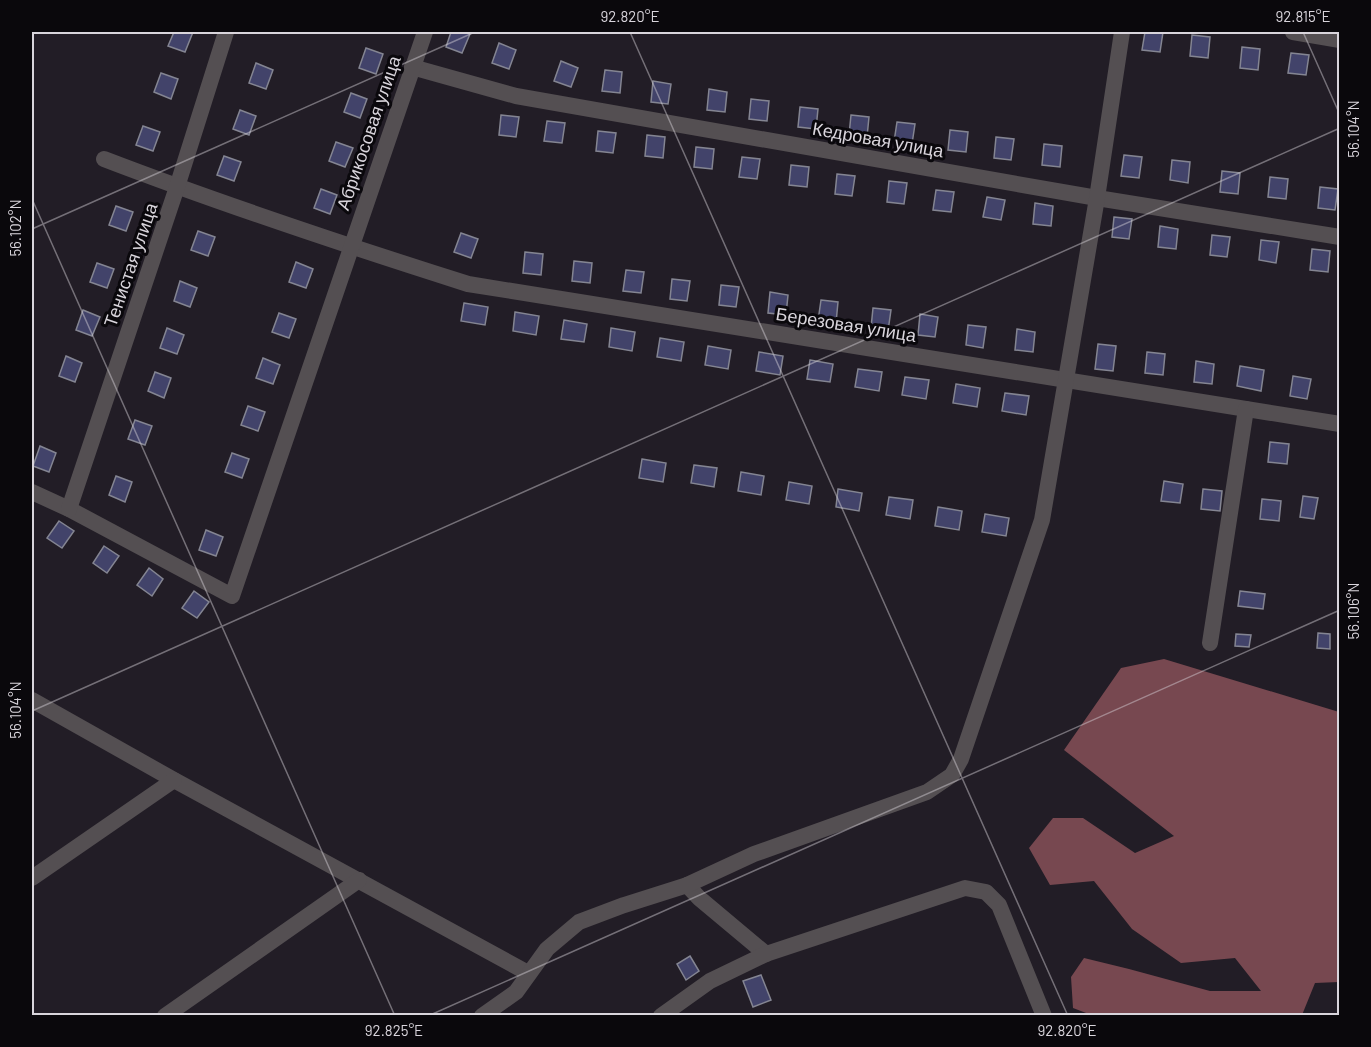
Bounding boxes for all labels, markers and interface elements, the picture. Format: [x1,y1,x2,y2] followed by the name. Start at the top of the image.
[600,7,660,25] text: 92.820°E
[1275,7,1331,25] text: 92.815°E
[331,52,405,213] street label: Абрикосовая улица
[1344,100,1362,158] text: 56.104°N
[811,117,946,162] street label: Кедровая улица
[6,199,24,257] text: 56.102°N
[99,199,162,330] street label: Тенистая улица
[774,302,919,346] street label: Березовая улица
[1344,583,1362,639] text: 56.106°N
[6,681,24,739] text: 56.104°N
[365,1021,423,1039] text: 92.825°E
[1037,1021,1097,1039] text: 92.820°E

